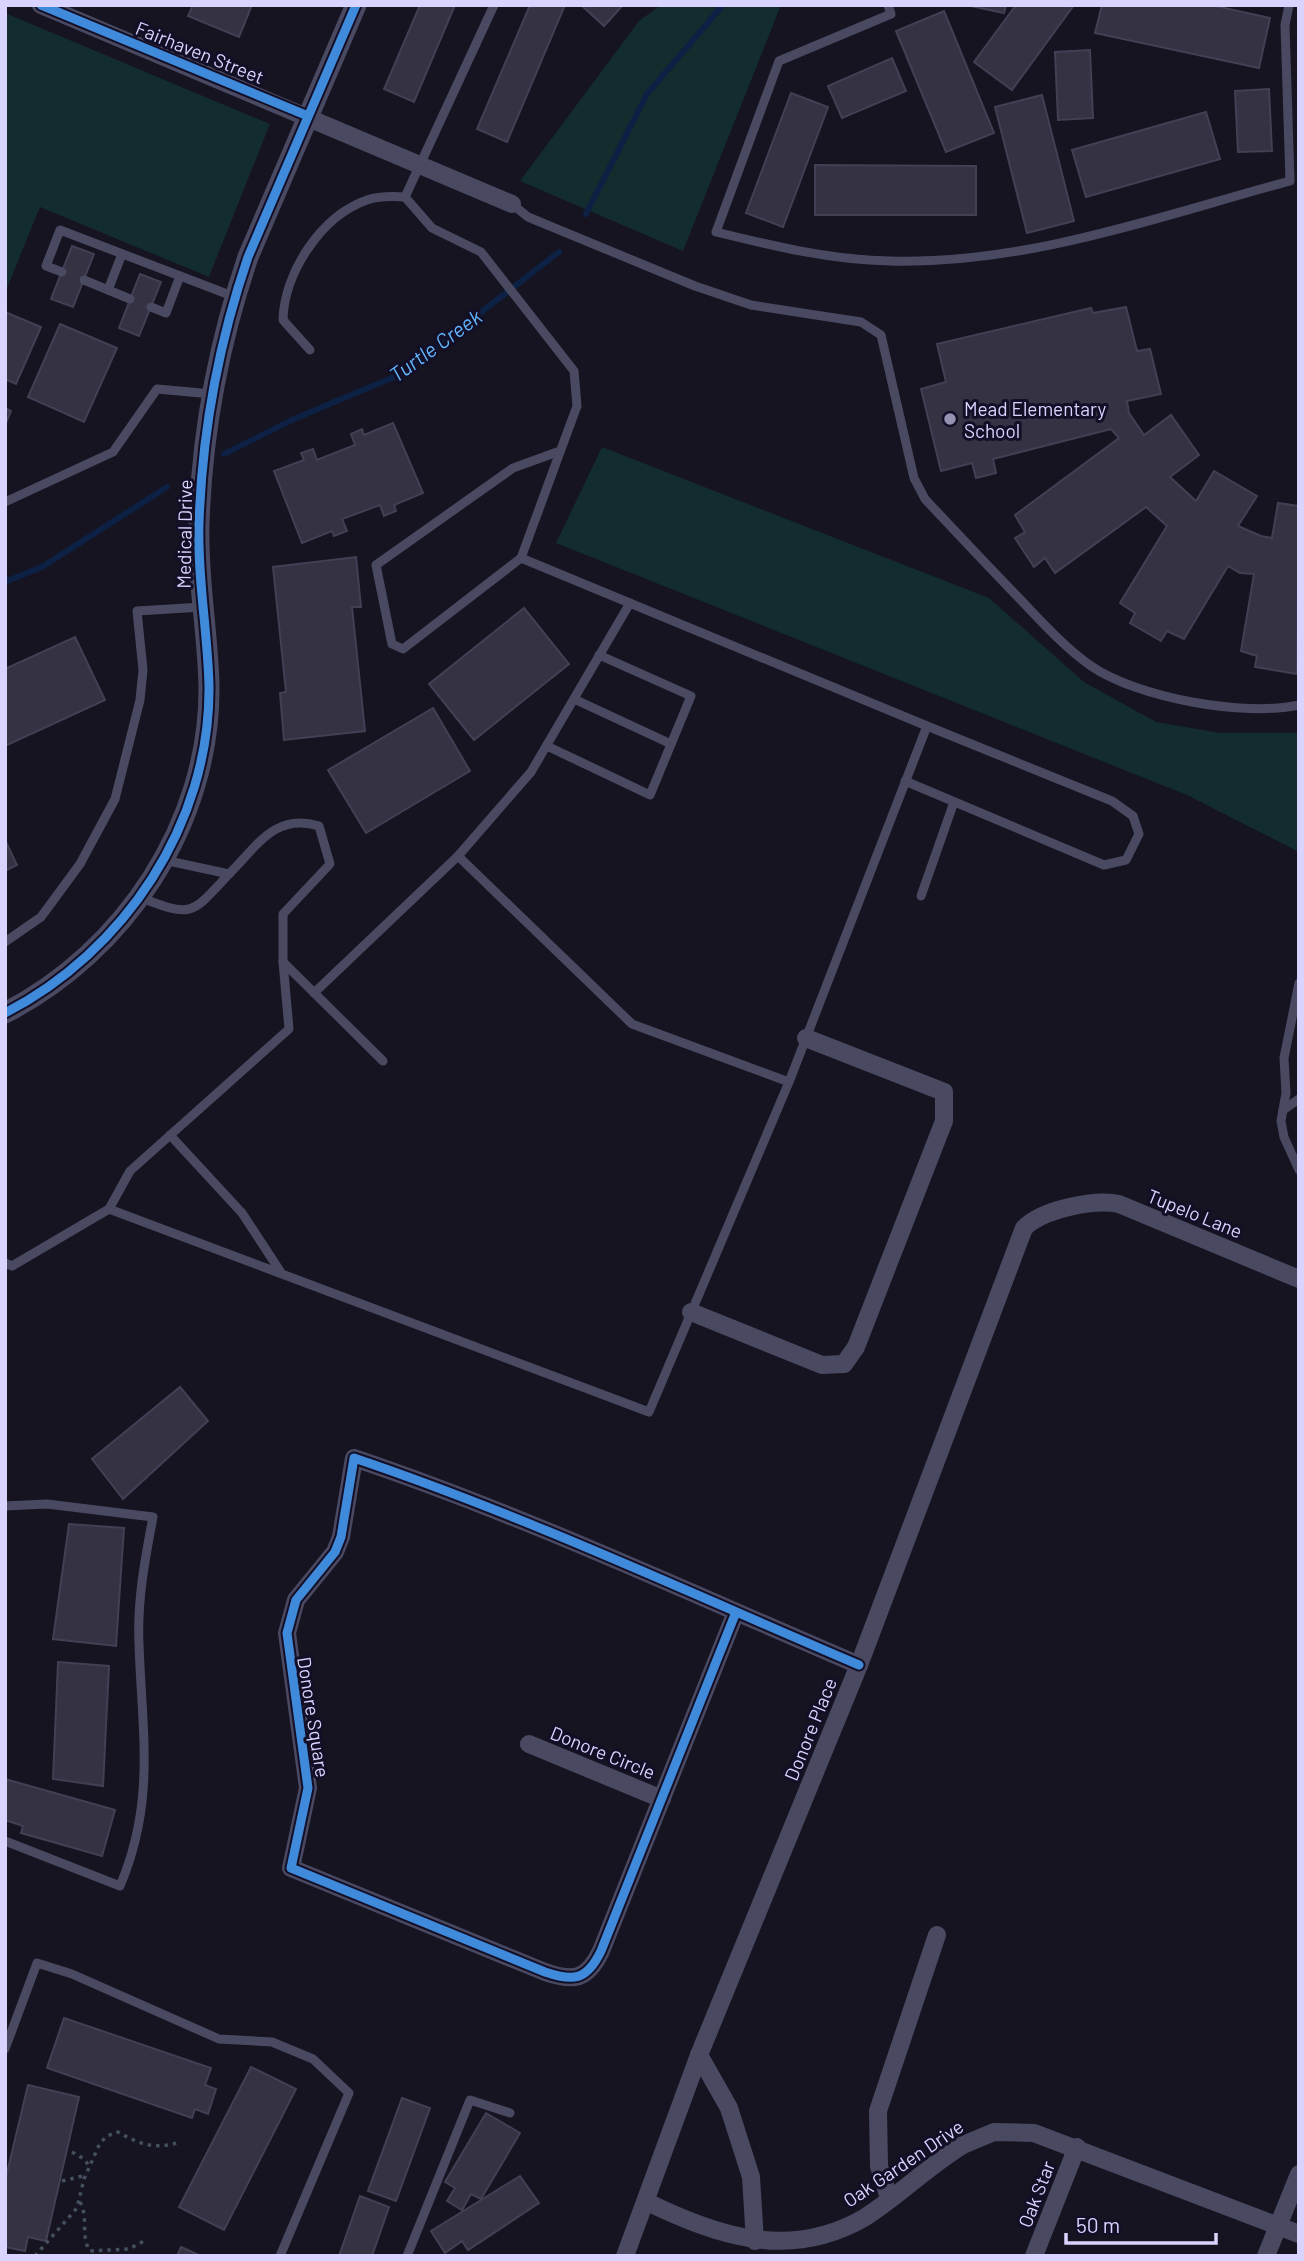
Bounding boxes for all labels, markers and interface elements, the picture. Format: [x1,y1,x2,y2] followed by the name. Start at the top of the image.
[133,16,267,88] street label: Fairhaven Street
[384,303,487,387] water label: Turtle Creek
[964,397,1107,442] place label: Mead Elementary School
[942,411,958,427] marker: Mead Elementary School
[172,479,196,589] street label: Medical Drive
[1144,1184,1246,1242] street label: Tupelo Lane
[293,1655,335,1779] street label: Donore Square
[779,1674,841,1784] street label: Donore Place
[547,1721,659,1783] street label: Donore Circle
[839,2114,967,2212] street label: Oak Garden Drive
[1013,2157,1059,2230] street label: Oak Star
[1066,2202,1216,2246] scale bar
[1076,2212,1120,2237] text: 50 m

